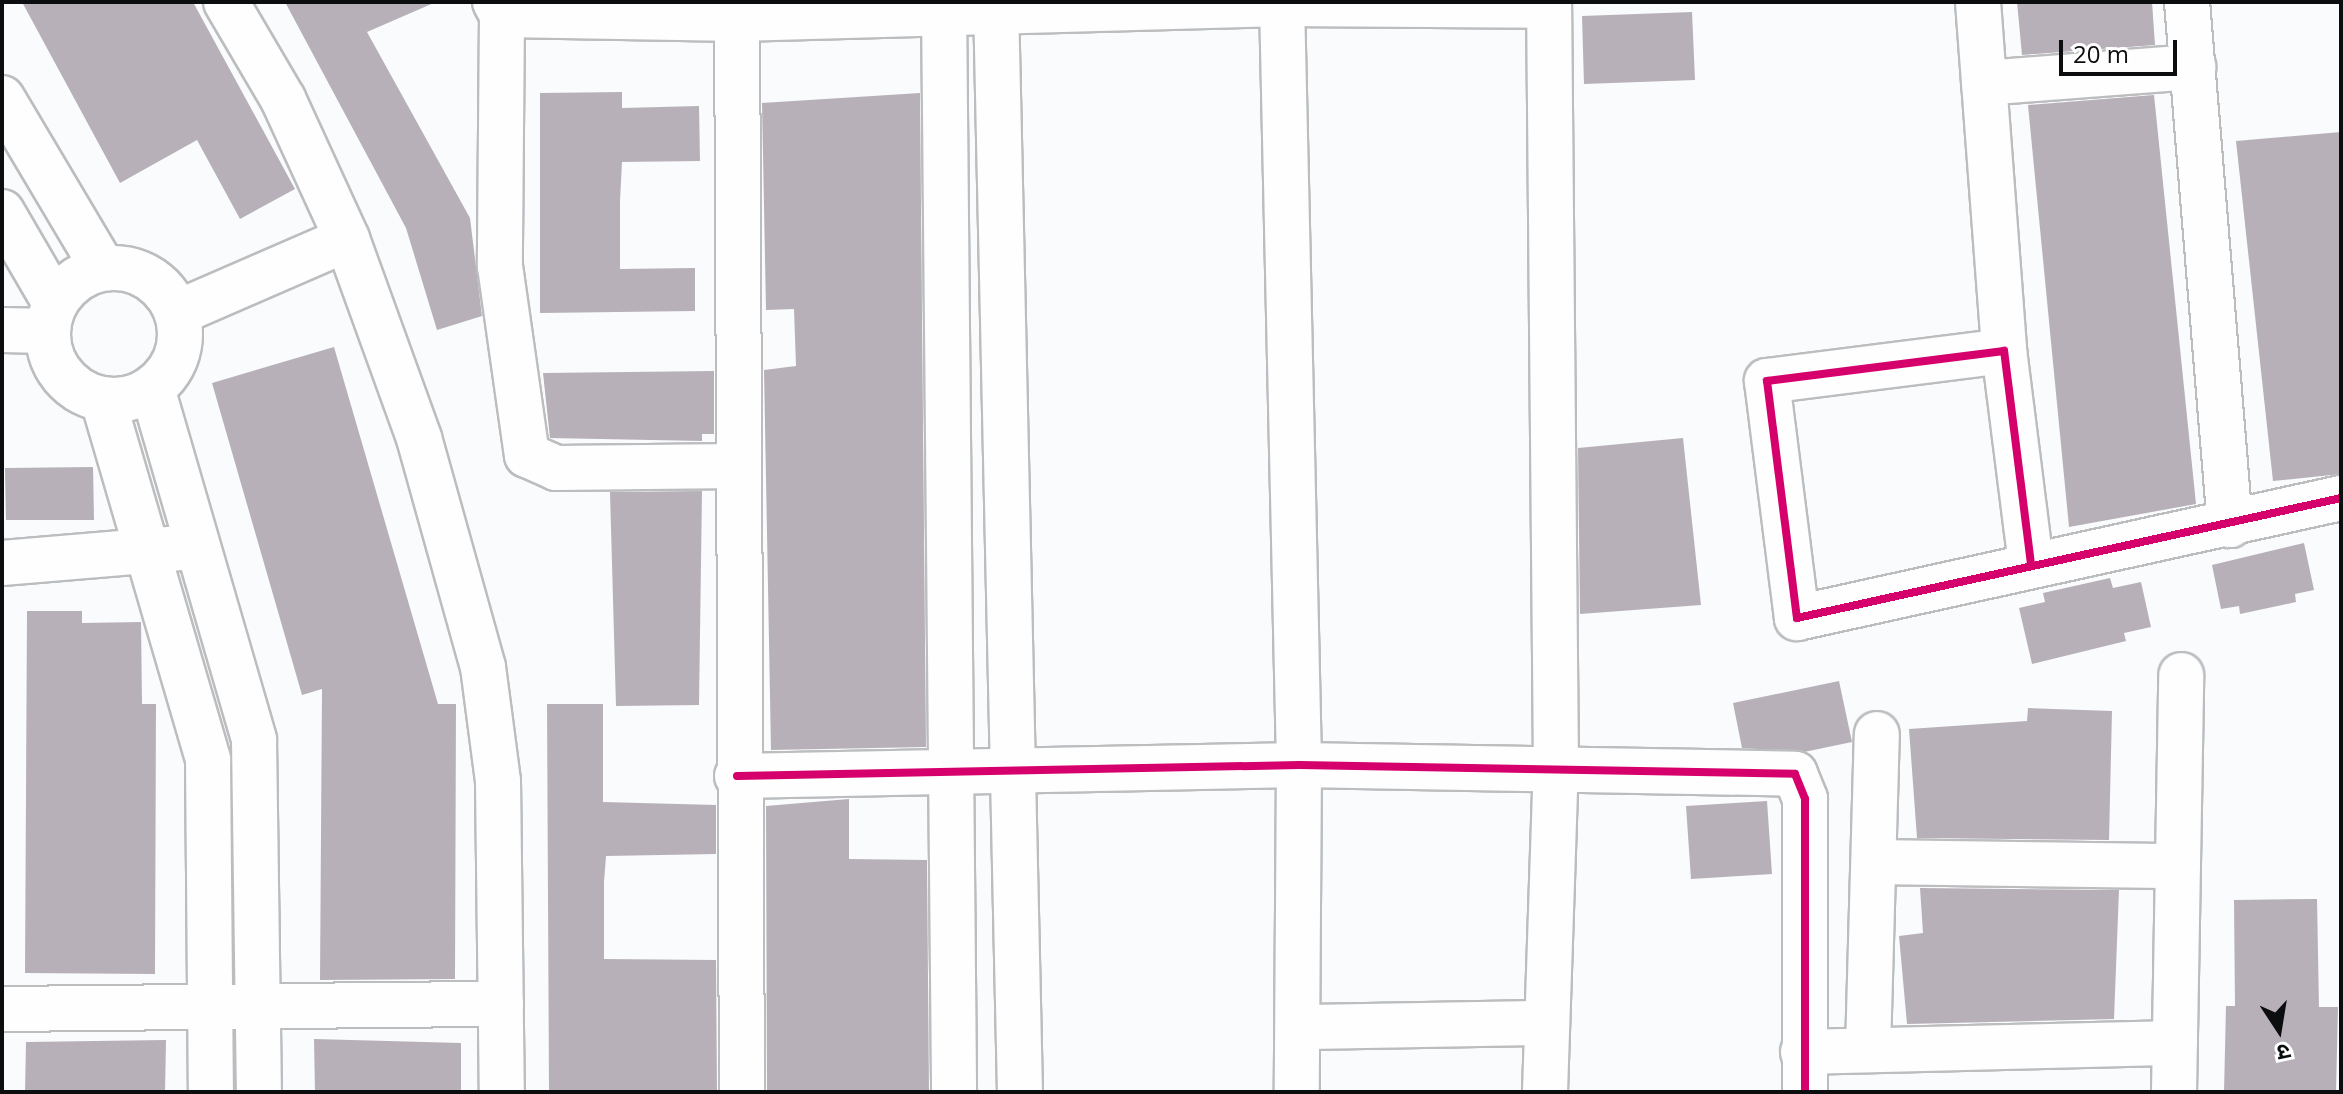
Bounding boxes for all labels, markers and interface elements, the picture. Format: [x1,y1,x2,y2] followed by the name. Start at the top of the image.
[2063,24,2181,74] scale bar
[2073,37,2129,70] text: 20 m
[2239,990,2319,1070] north arrow
[2275,1037,2293,1069] text: उ

